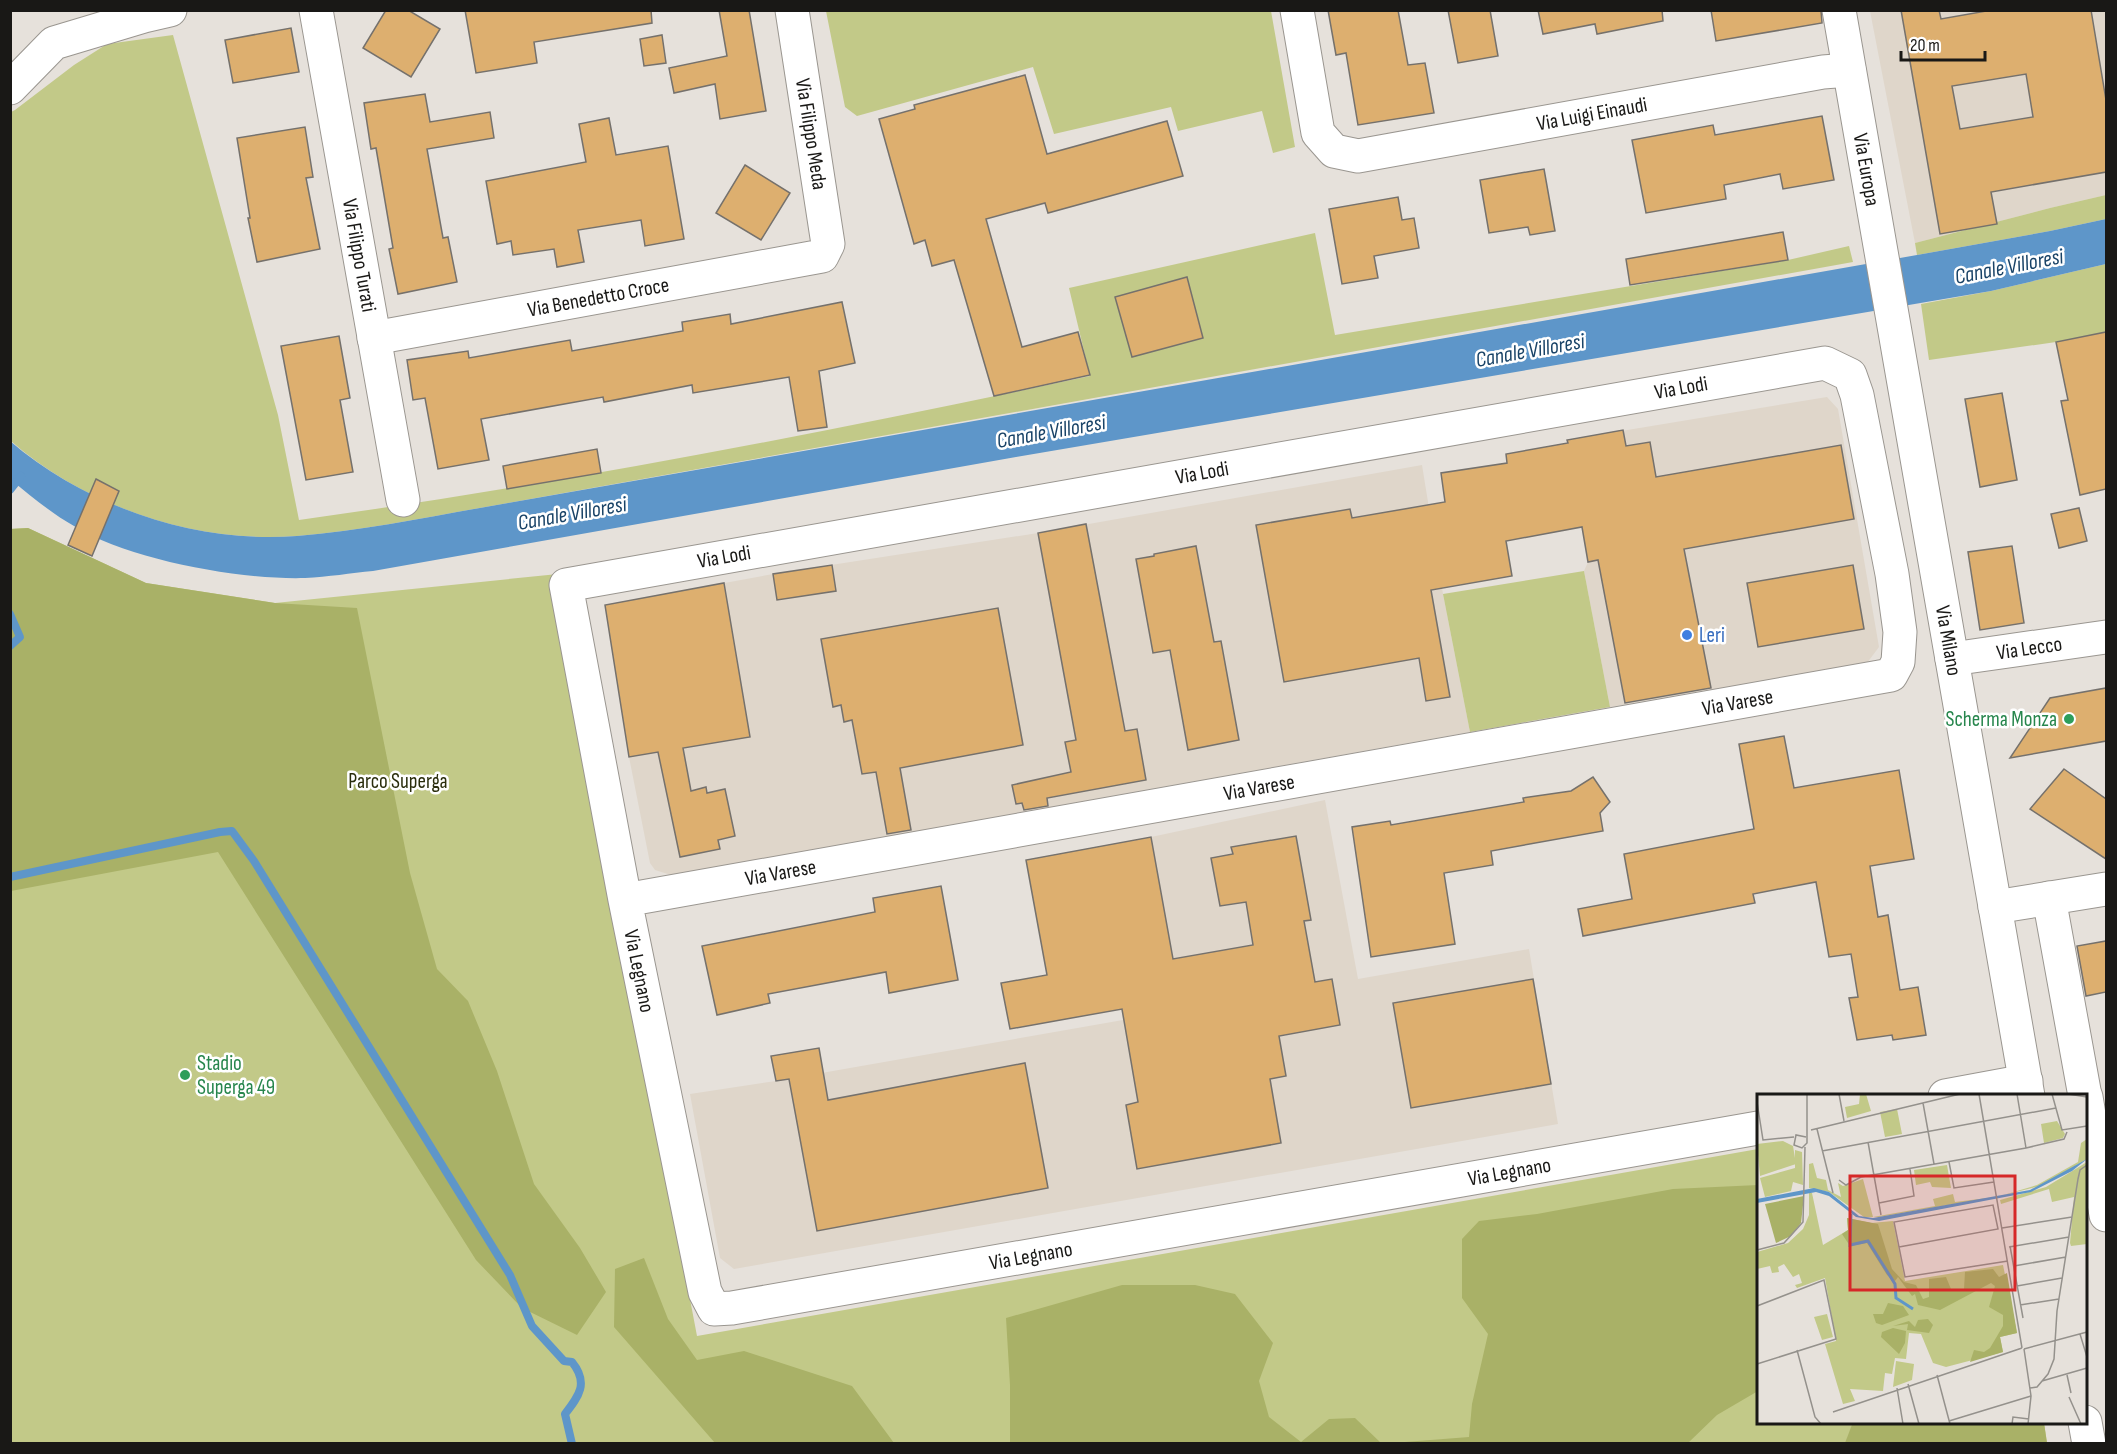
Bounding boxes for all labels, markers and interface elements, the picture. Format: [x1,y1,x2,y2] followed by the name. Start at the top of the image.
[1901,24,1985,62] scale bar
[1910,35,1940,56] text: 20 m
[790,77,832,191] street label: Via Filippo Meda
[1534,92,1649,136] street label: Via Luigi Einaudi
[1848,131,1885,208] street label: Via Europa
[337,197,382,314] street label: Via Filippo Turati
[1952,243,2067,291] water label: Canale Villoresi
[526,272,671,322] street label: Via Benedetto Croce
[1473,328,1588,374] water label: Canale Villoresi
[1652,371,1710,405] street label: Via Lodi
[994,409,1109,455] water label: Canale Villoresi
[1173,456,1231,490] street label: Via Lodi
[515,491,630,537] water label: Canale Villoresi
[695,540,753,574] street label: Via Lodi
[1930,603,1967,678] street label: Via Milano
[1699,623,1725,648] place label: Leri
[1680,628,1694,642] marker: Leri
[1995,631,2064,665] street label: Via Lecco
[1700,684,1775,721] street label: Via Varese
[1945,707,2057,732] place label: Scherma Monza
[2062,712,2076,726] marker: Scherma Monza
[348,769,448,794] park label: Parco Superga
[1222,769,1297,806] street label: Via Varese
[743,854,818,891] street label: Via Varese
[619,927,660,1015] street label: Via Legnano
[197,1051,275,1100] place label: Stadio Superga 49
[178,1068,192,1082] marker: Stadio Superga 49
[1757,1094,2087,1424] inset map
[1466,1152,1553,1191] street label: Via Legnano
[987,1236,1074,1275] street label: Via Legnano

